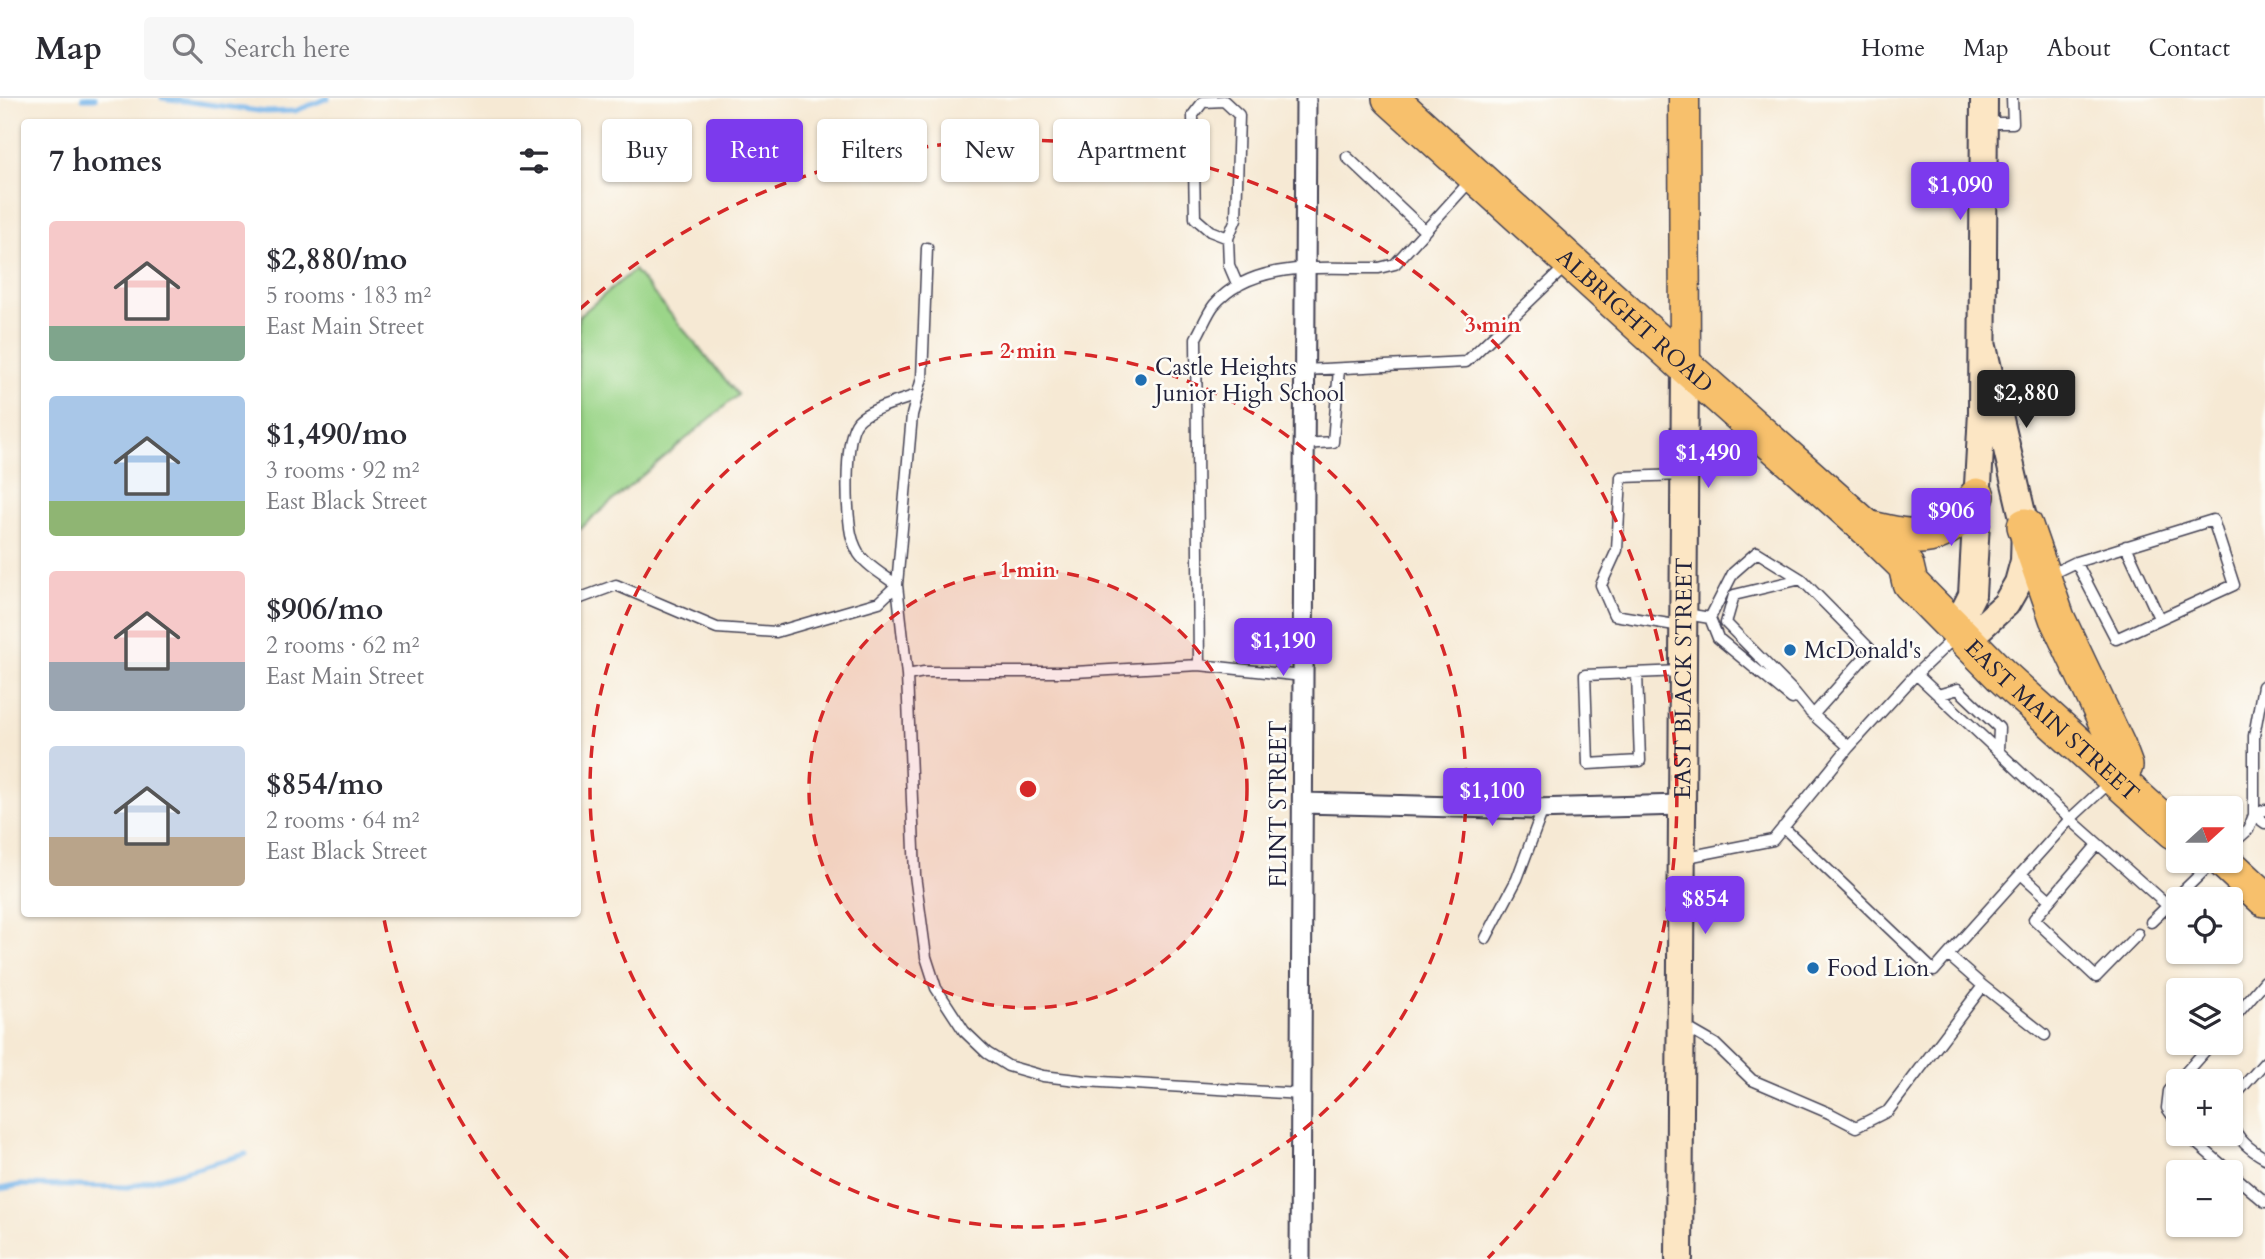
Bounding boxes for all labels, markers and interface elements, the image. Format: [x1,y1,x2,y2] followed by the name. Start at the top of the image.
[144,17,634,80] search box
[35,26,102,71] text: Map
[168,29,206,67] icon: search
[224,31,350,66] text: Search here
[1861,32,1925,65] text: Home
[1963,32,2009,65] text: Map
[2047,32,2111,65] text: About
[2149,32,2230,65] text: Contact
[602,119,692,182] chip: Buy
[706,119,803,182] chip: Rent
[817,119,927,182] chip: Filters
[941,119,1039,182] chip: New
[1053,119,1210,182] chip: Apartment
[49,141,162,182] text: 7 homes
[515,142,553,180] icon: filters
[1903,162,2017,222] pin: $1,090
[1927,169,1993,200] text: $1,090
[266,239,407,280] text: $2,880/mo
[1550,242,1720,400] street label: ALBRIGHT ROAD
[105,249,189,333] icon: home
[266,280,431,311] text: 5 rooms · 183 m²
[266,311,424,342] text: East Main Street
[1465,311,1521,340] text: 3 min
[1000,337,1056,366] text: 2 min
[1152,352,1345,409] place label: Castle Heights Junior High School
[1969,370,2083,430] pin: $2,880
[1133,372,1149,388] marker: Castle Heights Junior High School
[1993,377,2059,408] text: $2,880
[266,414,407,455] text: $1,490/mo
[105,424,189,508] icon: home
[1651,430,1765,490] pin: $1,490
[1675,437,1741,468] text: $1,490
[266,455,419,486] text: 3 rooms · 92 m²
[266,486,427,517] text: East Black Street
[1910,489,1992,548] pin: $906
[1927,495,1975,526] text: $906
[1000,556,1056,585] text: 1 min
[1667,557,1700,799] street label: EAST BLACK STREET
[266,589,383,630] text: $906/mo
[105,599,189,683] icon: home
[1226,618,1340,678] pin: $1,190
[1250,625,1316,656] text: $1,190
[266,630,419,661] text: 2 rooms · 62 m²
[1958,633,2146,809] street label: EAST MAIN STREET
[1804,635,1921,666] place label: McDonald's
[1782,642,1798,658] marker: McDonald's
[266,661,424,692] text: East Main Street
[1263,720,1294,888] street label: FLINT STREET
[266,764,383,805] text: $854/mo
[1435,768,1549,828] pin: $1,100
[105,774,189,858] icon: home
[1459,775,1525,806] text: $1,100
[1016,777,1040,801] centre of rings
[2166,796,2244,873] north arrow
[2166,796,2243,1237] map controls
[266,805,419,836] text: 2 rooms · 64 m²
[266,836,427,867] text: East Black Street
[1664,876,1746,936] pin: $854
[1681,883,1729,914] text: $854
[2166,887,2243,964] button: locate
[1827,953,1929,984] place label: Food Lion
[1805,960,1821,976] marker: Food Lion
[2166,978,2243,1055] button: layers
[2166,1069,2243,1146] button: +
[2166,1160,2243,1237] button: −

